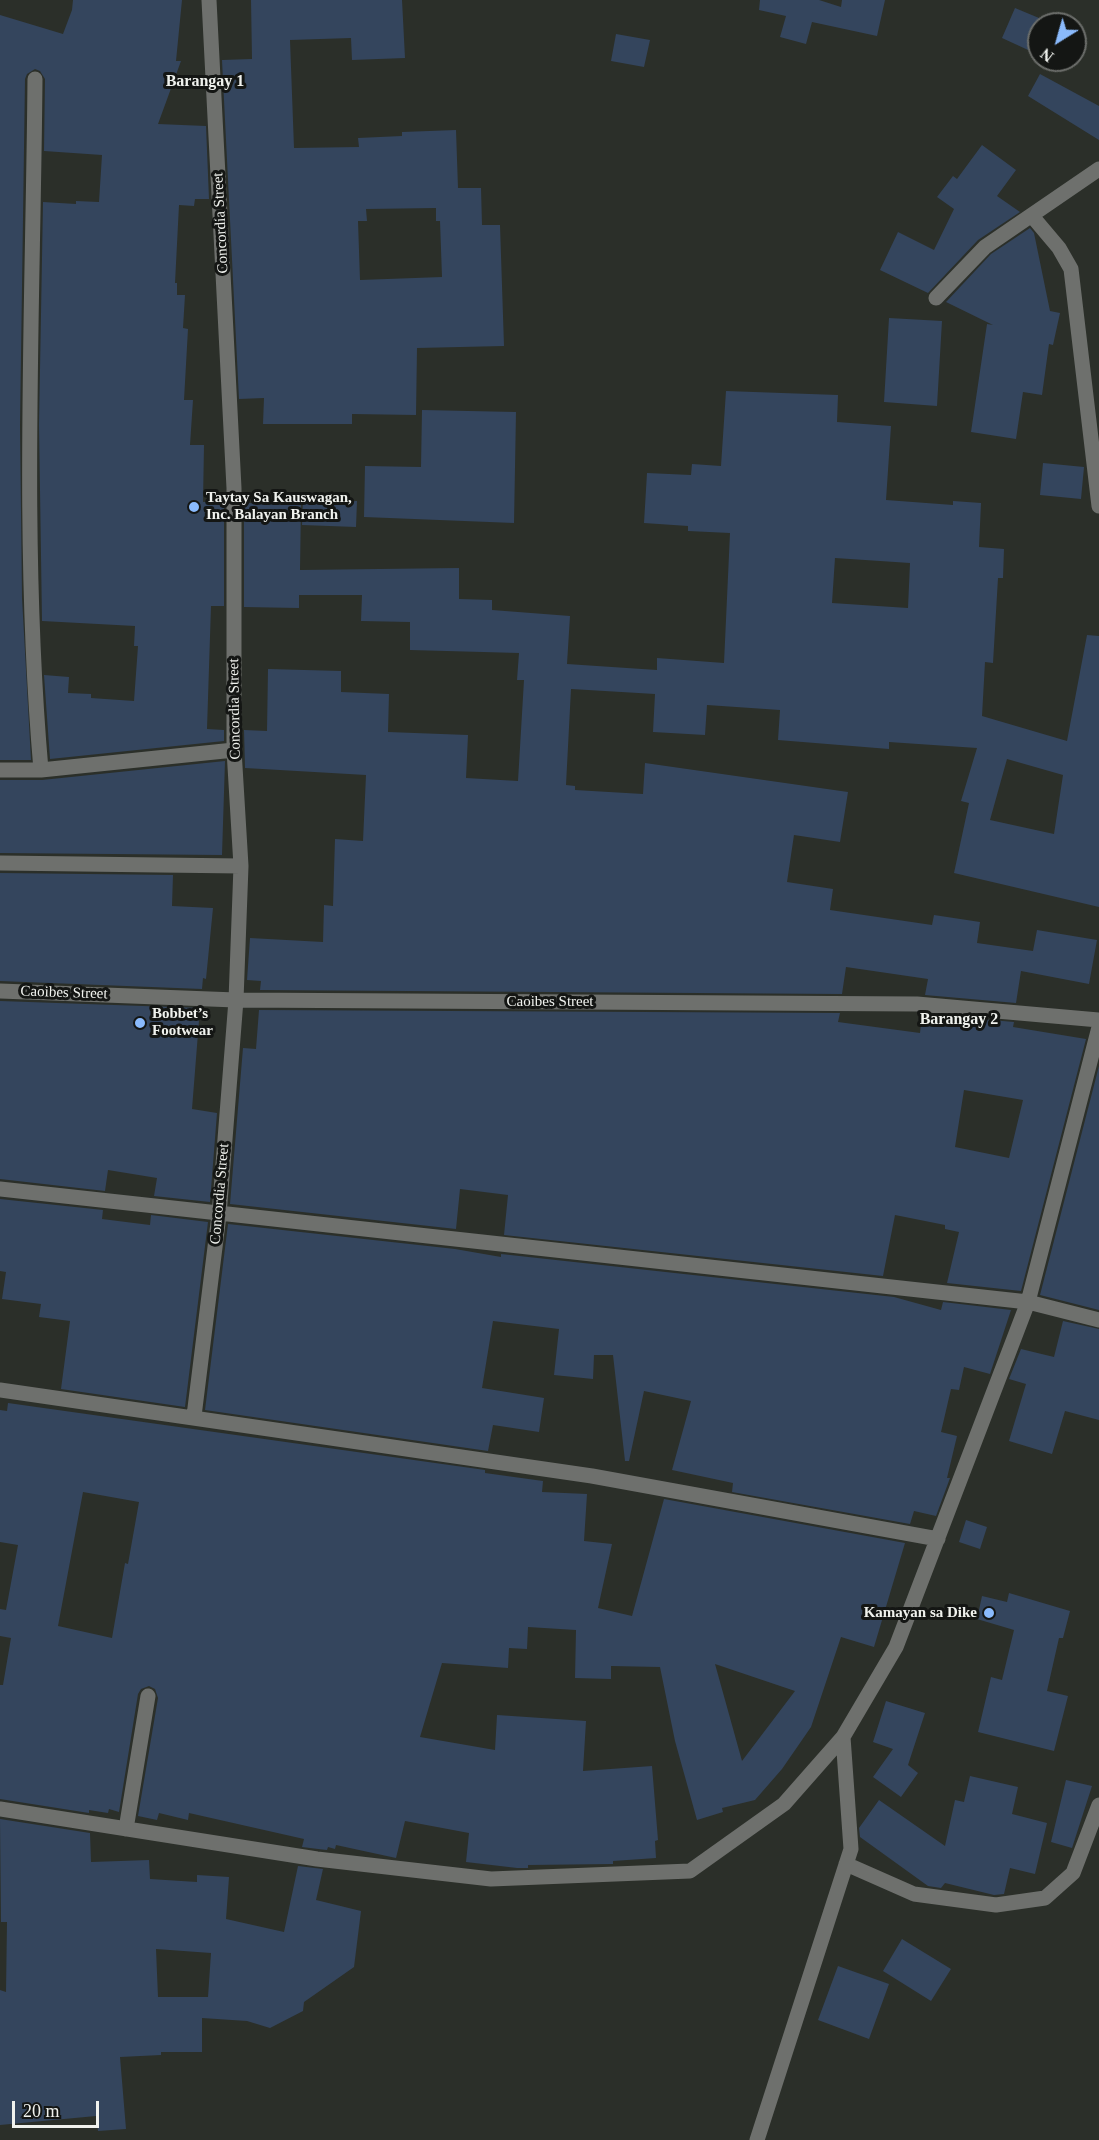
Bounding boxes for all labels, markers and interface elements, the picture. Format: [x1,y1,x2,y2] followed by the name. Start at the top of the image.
[1027,12,1087,72] north arrow
[1037,45,1057,65] text: N
[166,72,244,92] district label: Barangay 1
[209,172,233,274] street label: Concordia Street
[206,489,352,524] place label: Taytay Sa Kauswagan, Inc. Balayan Branch
[187,500,201,514] marker: Taytay Sa Kauswagan, Inc. Balayan Branch
[225,658,245,760] street label: Concordia Street
[20,982,108,1004] street label: Caoibes Street
[506,993,594,1011] street label: Caoibes Street
[152,1005,213,1040] place label: Bobbet’s Footwear
[920,1010,998,1030] district label: Barangay 2
[133,1016,147,1030] marker: Bobbet’s Footwear
[207,1143,233,1245] street label: Concordia Street
[864,1604,977,1622] place label: Kamayan sa Dike
[982,1606,996,1620] marker: Kamayan sa Dike
[15,2089,102,2127] scale bar
[23,2101,60,2121] text: 20 m

